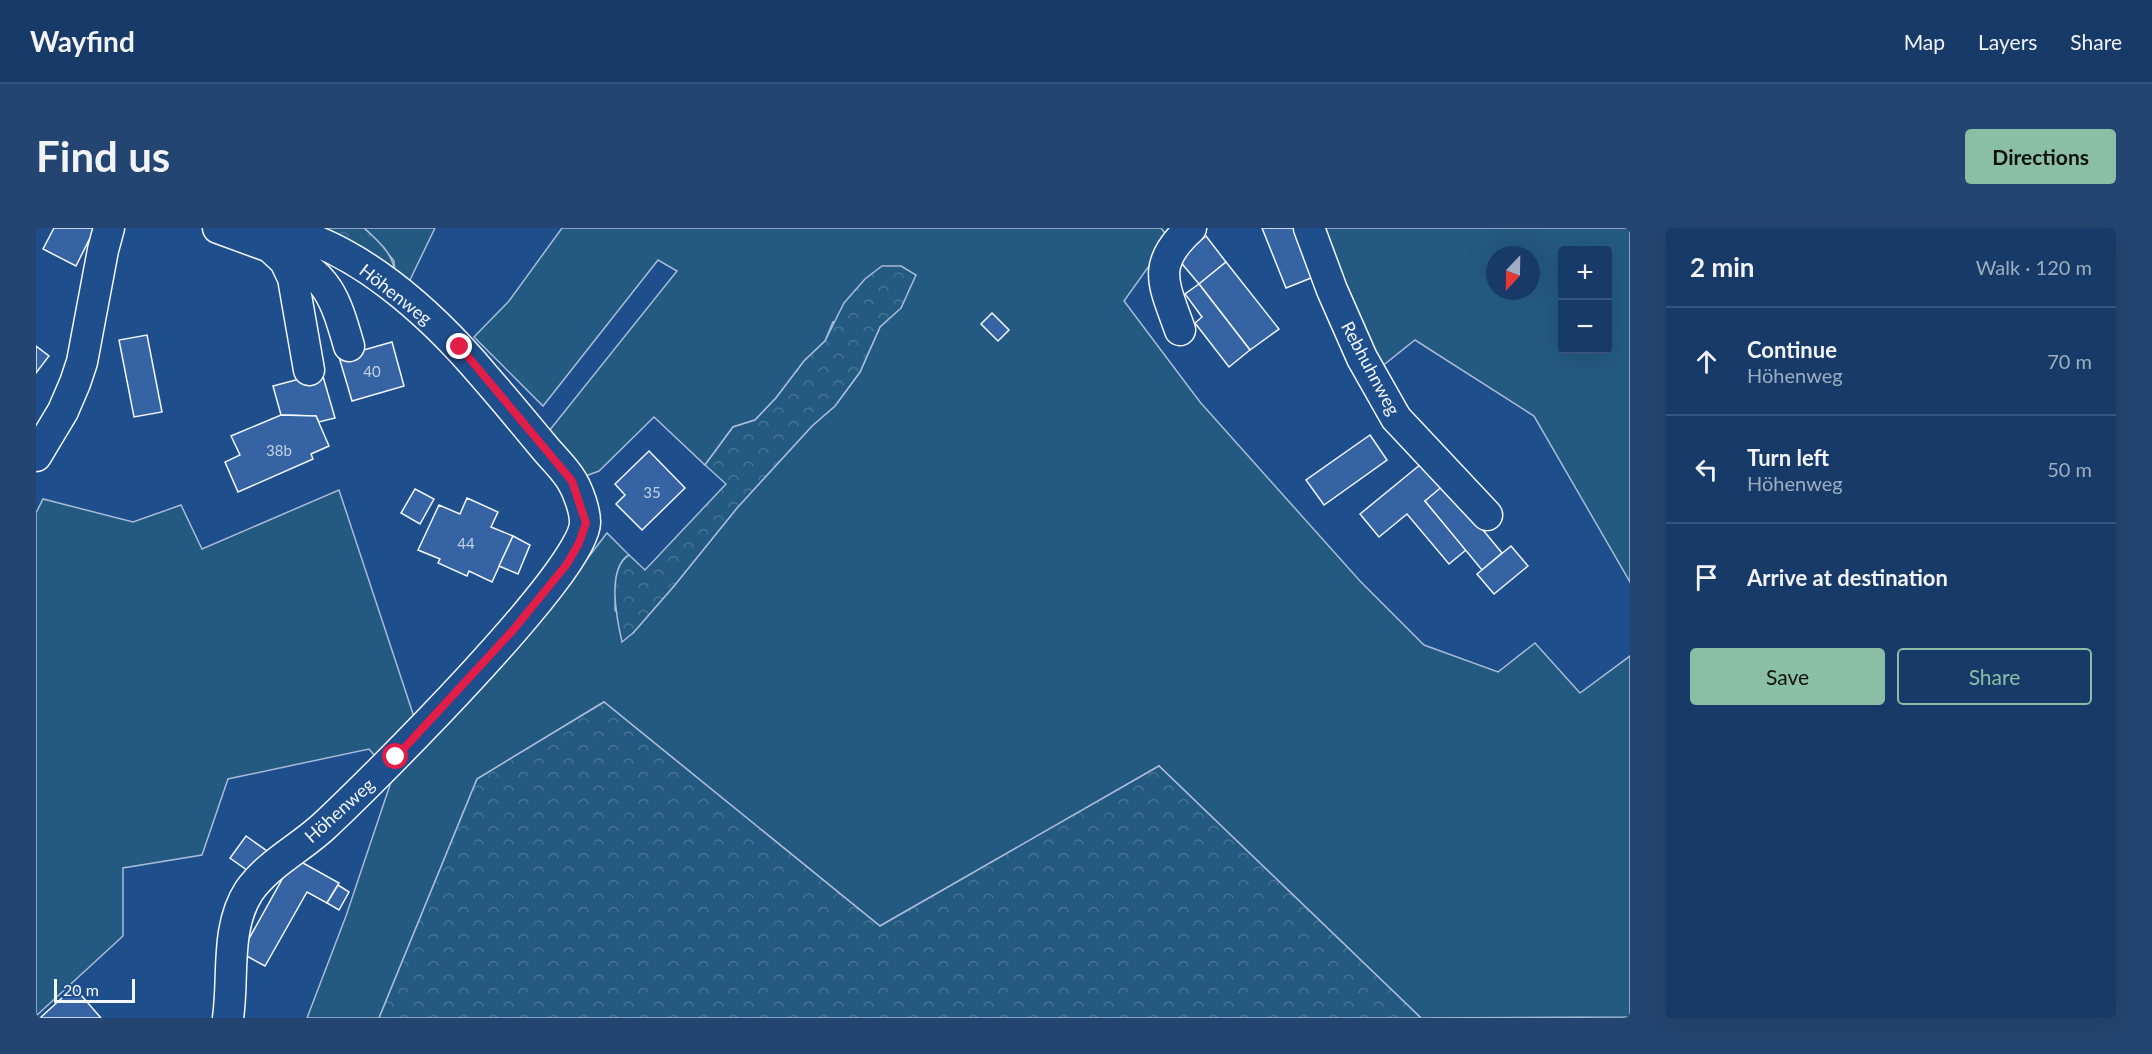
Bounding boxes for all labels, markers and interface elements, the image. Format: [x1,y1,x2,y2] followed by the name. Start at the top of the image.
[30,24,135,58] text: Wayfind
[1904,29,1945,54] text: Map
[1978,29,2037,54] text: Layers
[2070,29,2122,54] text: Share
[1965,129,2116,184] button: Directions
[36,131,170,181] text: Find us
[1486,246,1540,300] north arrow
[1558,246,1612,354] map controls
[1558,246,1612,300] button: +
[1690,251,1754,283] text: 2 min
[1976,255,2092,279] text: Walk · 120 m
[355,259,437,329] street label: Höhenweg
[1558,300,1612,354] button: −
[1337,317,1405,419] street label: Rebhuhnweg
[446,333,472,359] route end
[1747,336,1837,363] text: Continue
[1690,345,1723,378] icon: ahead
[2047,349,2092,373] text: 70 m
[363,362,381,380] house number: 40
[1747,363,1843,387] text: Höhenweg
[266,441,292,459] house number: 38b
[1747,444,1829,471] text: Turn left
[1690,453,1723,486] icon: left
[2047,457,2092,481] text: 50 m
[1747,471,1843,495] text: Höhenweg
[643,483,661,501] house number: 35
[457,534,475,552] house number: 44
[1690,561,1723,594] icon: arrive
[1747,564,1948,591] text: Arrive at destination
[1690,648,1885,705] button: Save
[1897,648,2092,705] button: Share
[382,743,408,769] route start
[300,773,378,847] street label: Höhenweg
[54,976,135,1004] scale bar
[63,980,99,999] text: 20 m

